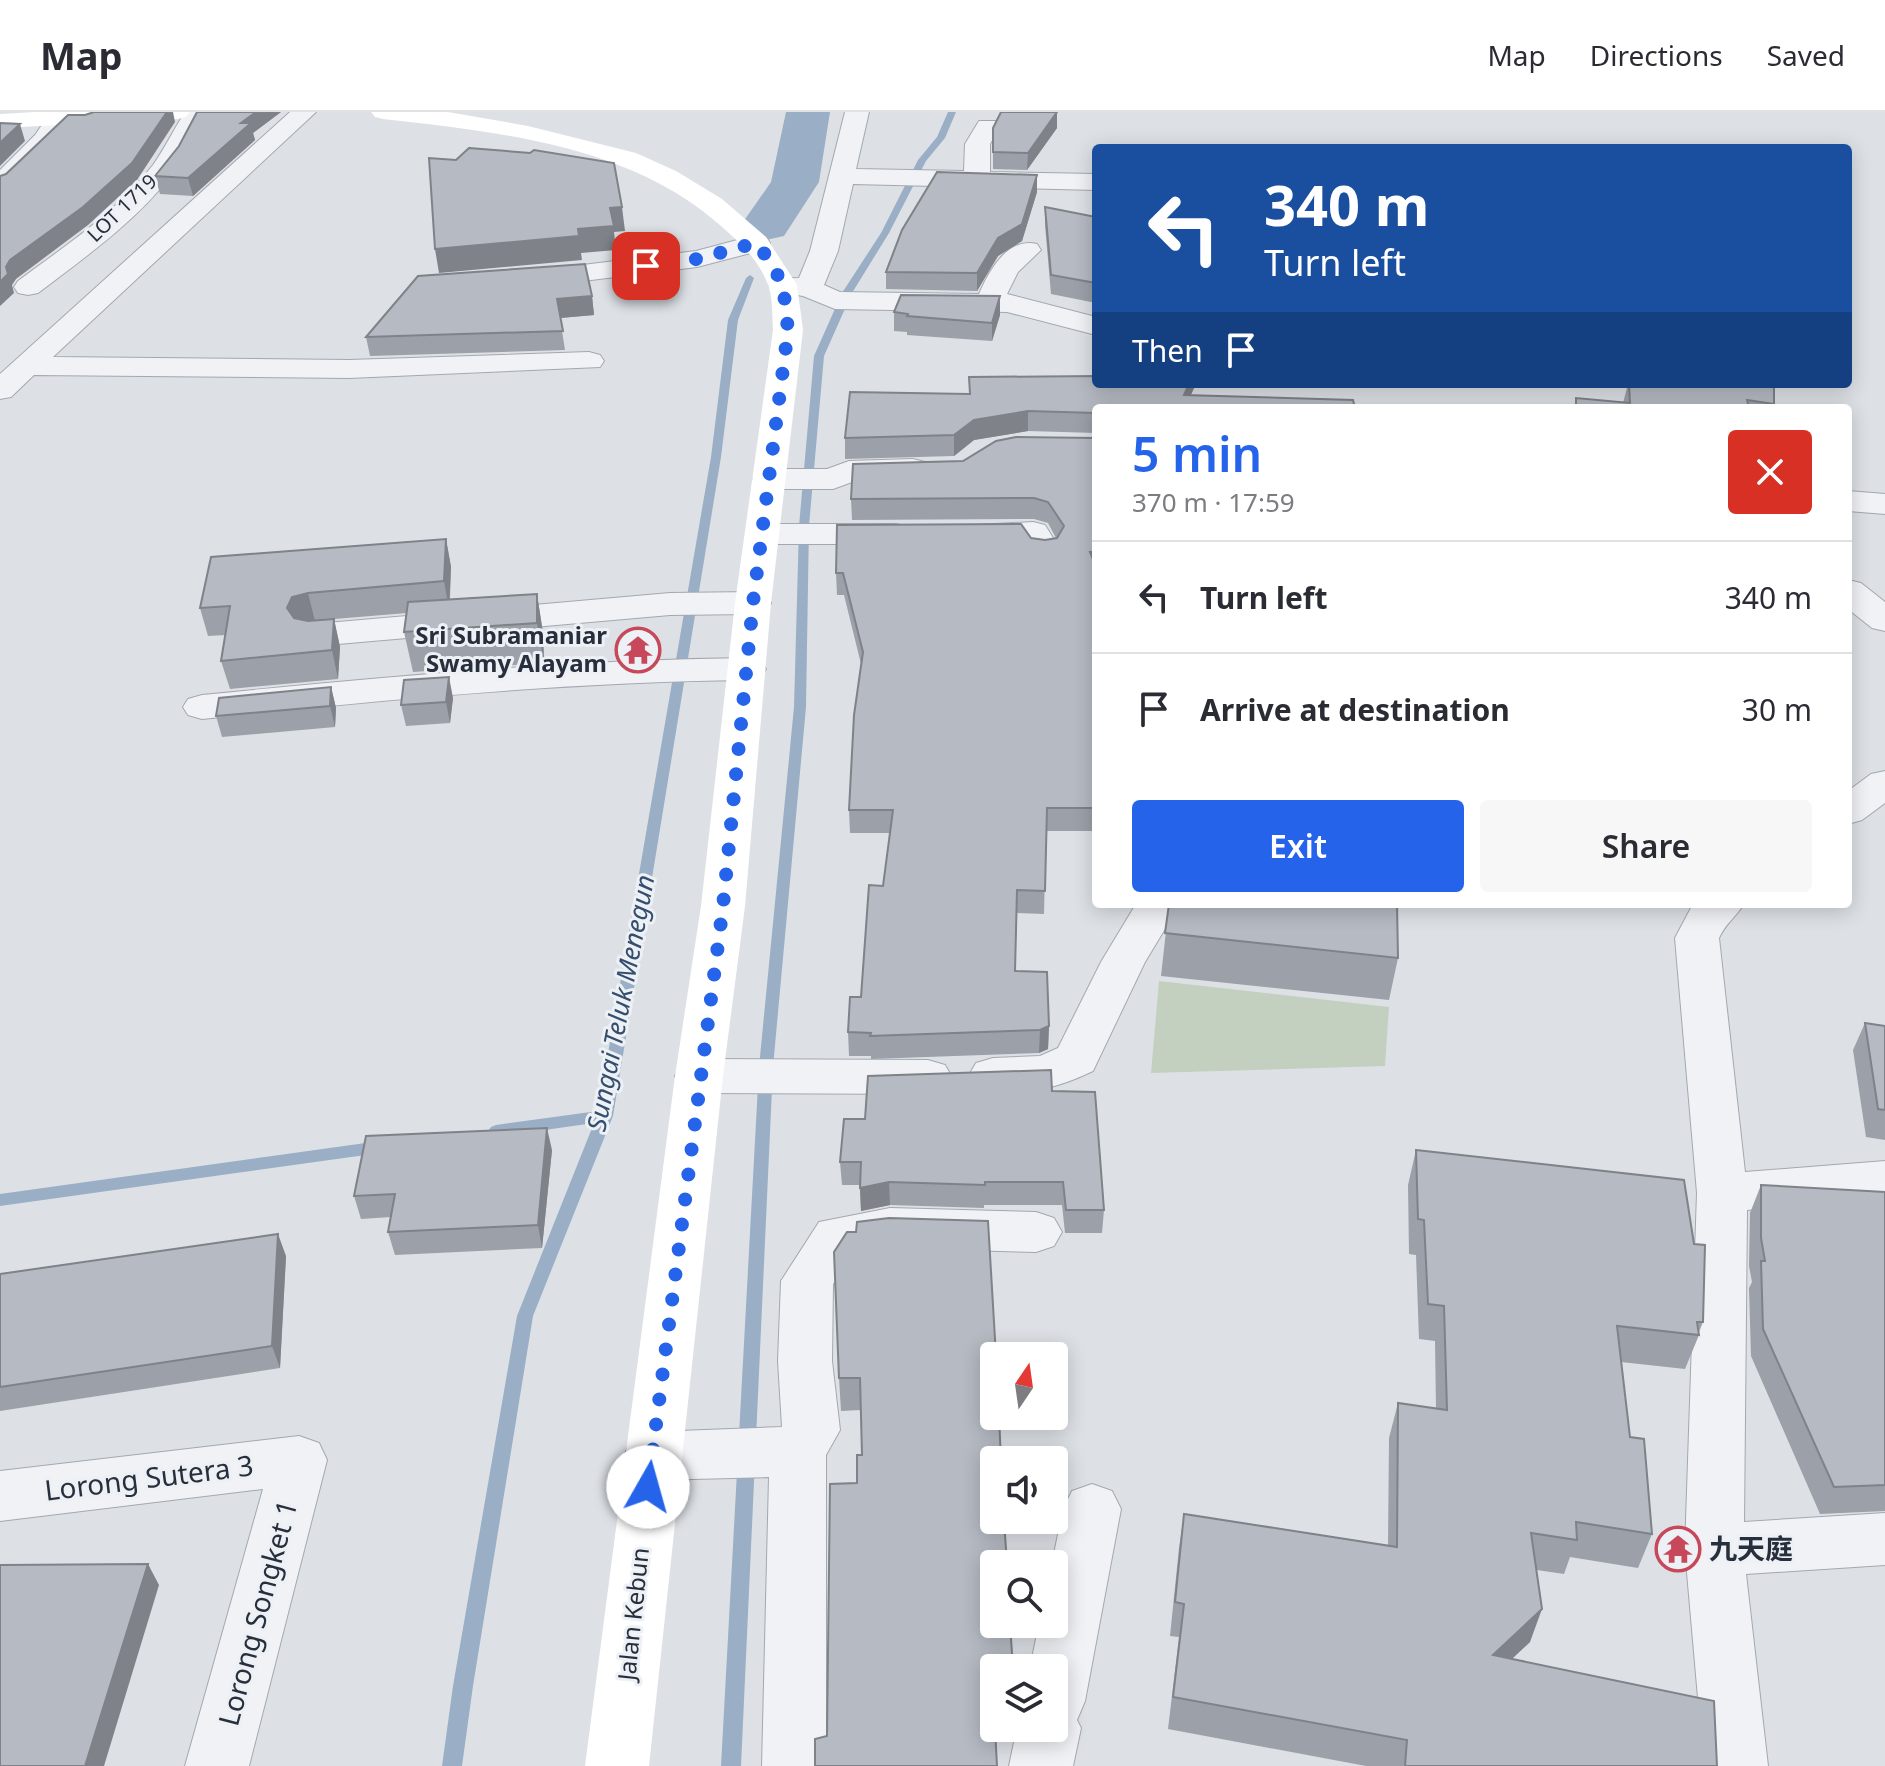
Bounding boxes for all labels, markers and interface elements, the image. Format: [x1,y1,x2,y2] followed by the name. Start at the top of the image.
[40,29,123,81] text: Map
[1487,36,1546,74] text: Map
[1590,36,1723,74] text: Directions
[1767,36,1845,74] text: Saved
[1264,166,1429,242] text: 340 m
[81,168,162,248] street label: LOT 1719
[1132,176,1236,280] icon: left
[612,232,680,300] pin
[1264,238,1406,287] text: Turn left
[624,244,668,288] icon: arrive
[1219,328,1263,372] icon: arrive
[1132,330,1203,371] text: Then
[1132,421,1262,486] text: 5 min
[1728,430,1812,514] button: close
[1132,484,1295,520] text: 370 m · 17:59
[1132,575,1176,619] icon: left
[1200,577,1328,618] text: Turn left
[1725,577,1812,618] text: 340 m
[415,618,607,679] place label: Sri Subramaniar Swamy Alayam
[614,626,662,674] temple icon: Sri Subramaniar Swamy Alayam
[1132,687,1176,731] icon: arrive
[1200,689,1510,730] text: Arrive at destination
[1742,689,1812,730] text: 30 m
[1132,800,1464,892] button: Exit
[1480,800,1812,892] button: Share
[578,872,663,1134] water label: Sungai Teluk Menegun
[980,1342,1068,1430] north arrow
[980,1342,1068,1742] map controls
[42,1445,255,1509] street label: Lorong Sutera 3
[606,1445,690,1529] position arrow
[980,1446,1068,1534] button: sound
[209,1496,305,1730] street label: Lorong Songket 1
[1654,1525,1702,1573] temple icon: 九天庭
[1709,1529,1793,1567] place label: 九天庭
[609,1546,656,1684] street label: Jalan Kebun
[980,1550,1068,1638] button: search
[980,1654,1068,1742] button: layers

